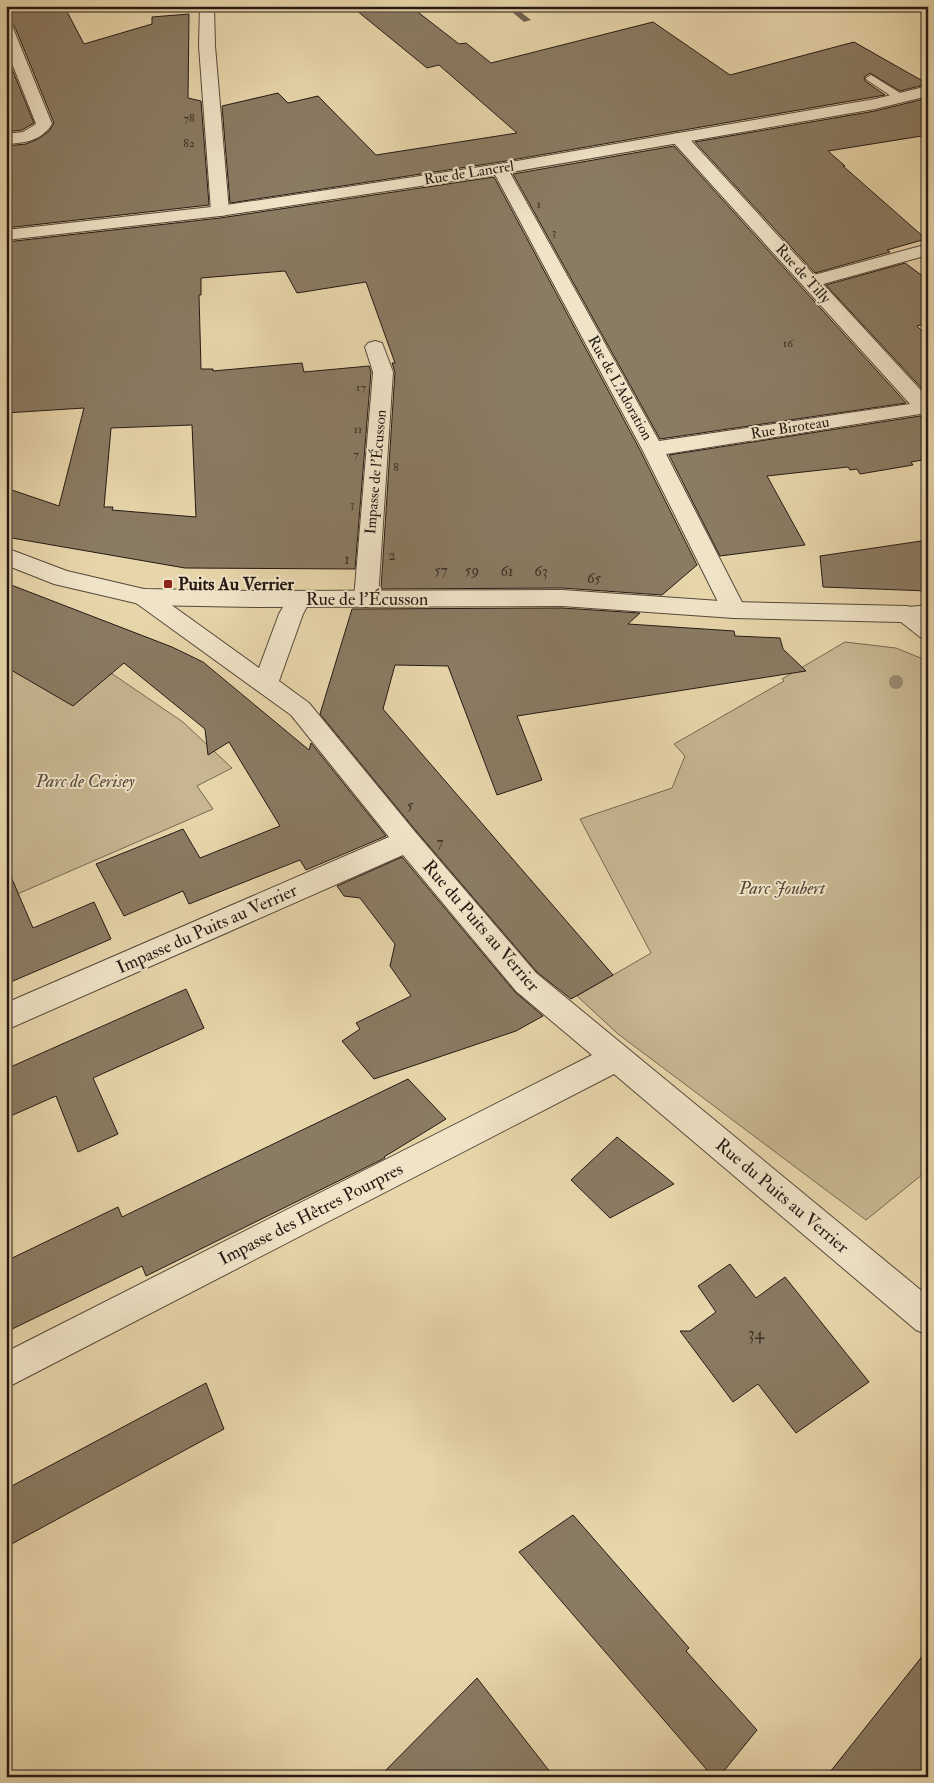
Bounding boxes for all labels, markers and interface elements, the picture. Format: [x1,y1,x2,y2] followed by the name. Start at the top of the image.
[183,111,195,126] house number: 78
[183,136,195,151] house number: 82
[423,156,516,190] street label: Rue de Lancrel
[537,197,541,212] house number: 1
[552,225,556,240] house number: 3
[771,240,835,308] street label: Rue de Tilly
[583,332,657,444] street label: Rue de L'Adoration
[783,336,794,351] house number: 16
[356,380,366,395] house number: 17
[359,408,392,535] street label: Impasse de l'Écusson
[749,412,831,444] street label: Rue Biroteau
[354,422,362,437] house number: 11
[353,447,359,462] house number: 7
[393,460,399,475] house number: 8
[350,497,354,512] house number: 3
[388,546,396,565] house number: 2
[344,550,350,569] house number: 1
[434,561,448,580] house number: 57
[465,561,479,580] house number: 59
[501,562,513,581] house number: 61
[534,562,548,581] house number: 63
[587,569,601,588] house number: 65
[178,573,294,596] place label: Puits Au Verrier
[162,578,174,590] marker: Puits Au Verrier
[306,588,428,611] street label: Rue de l'Écusson
[34,770,135,793] park label: Parc de Cerisey
[407,796,414,815] house number: 5
[437,833,444,852] house number: 7
[417,855,545,997] street label: Rue du Puits au Verrier
[738,877,826,900] park label: Parc Joubert
[113,879,301,979] street label: Impasse du Puits au Verrier
[711,1133,854,1259] street label: Rue du Puits au Verrier
[215,1157,407,1271] street label: Impasse des Hêtres Pourpres
[748,1322,766,1345] house number: 34

